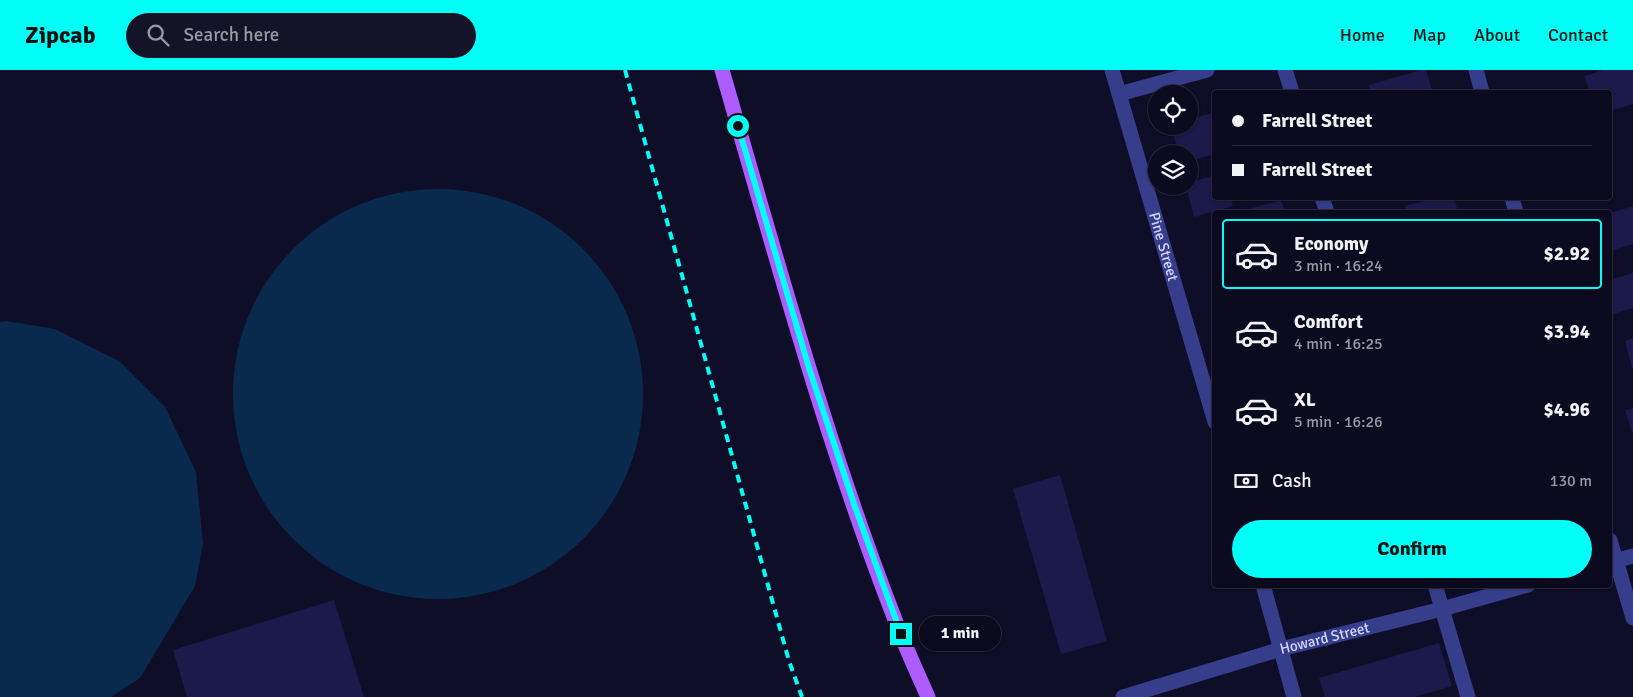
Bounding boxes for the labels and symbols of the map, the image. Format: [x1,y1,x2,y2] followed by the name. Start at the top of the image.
[727,115,749,137] route start
[1145,210,1182,283] street label: Pine Street
[918,616,1001,652] callout: 1 min
[1278,618,1371,658] street label: Howard Street
[890,623,912,645] route end

